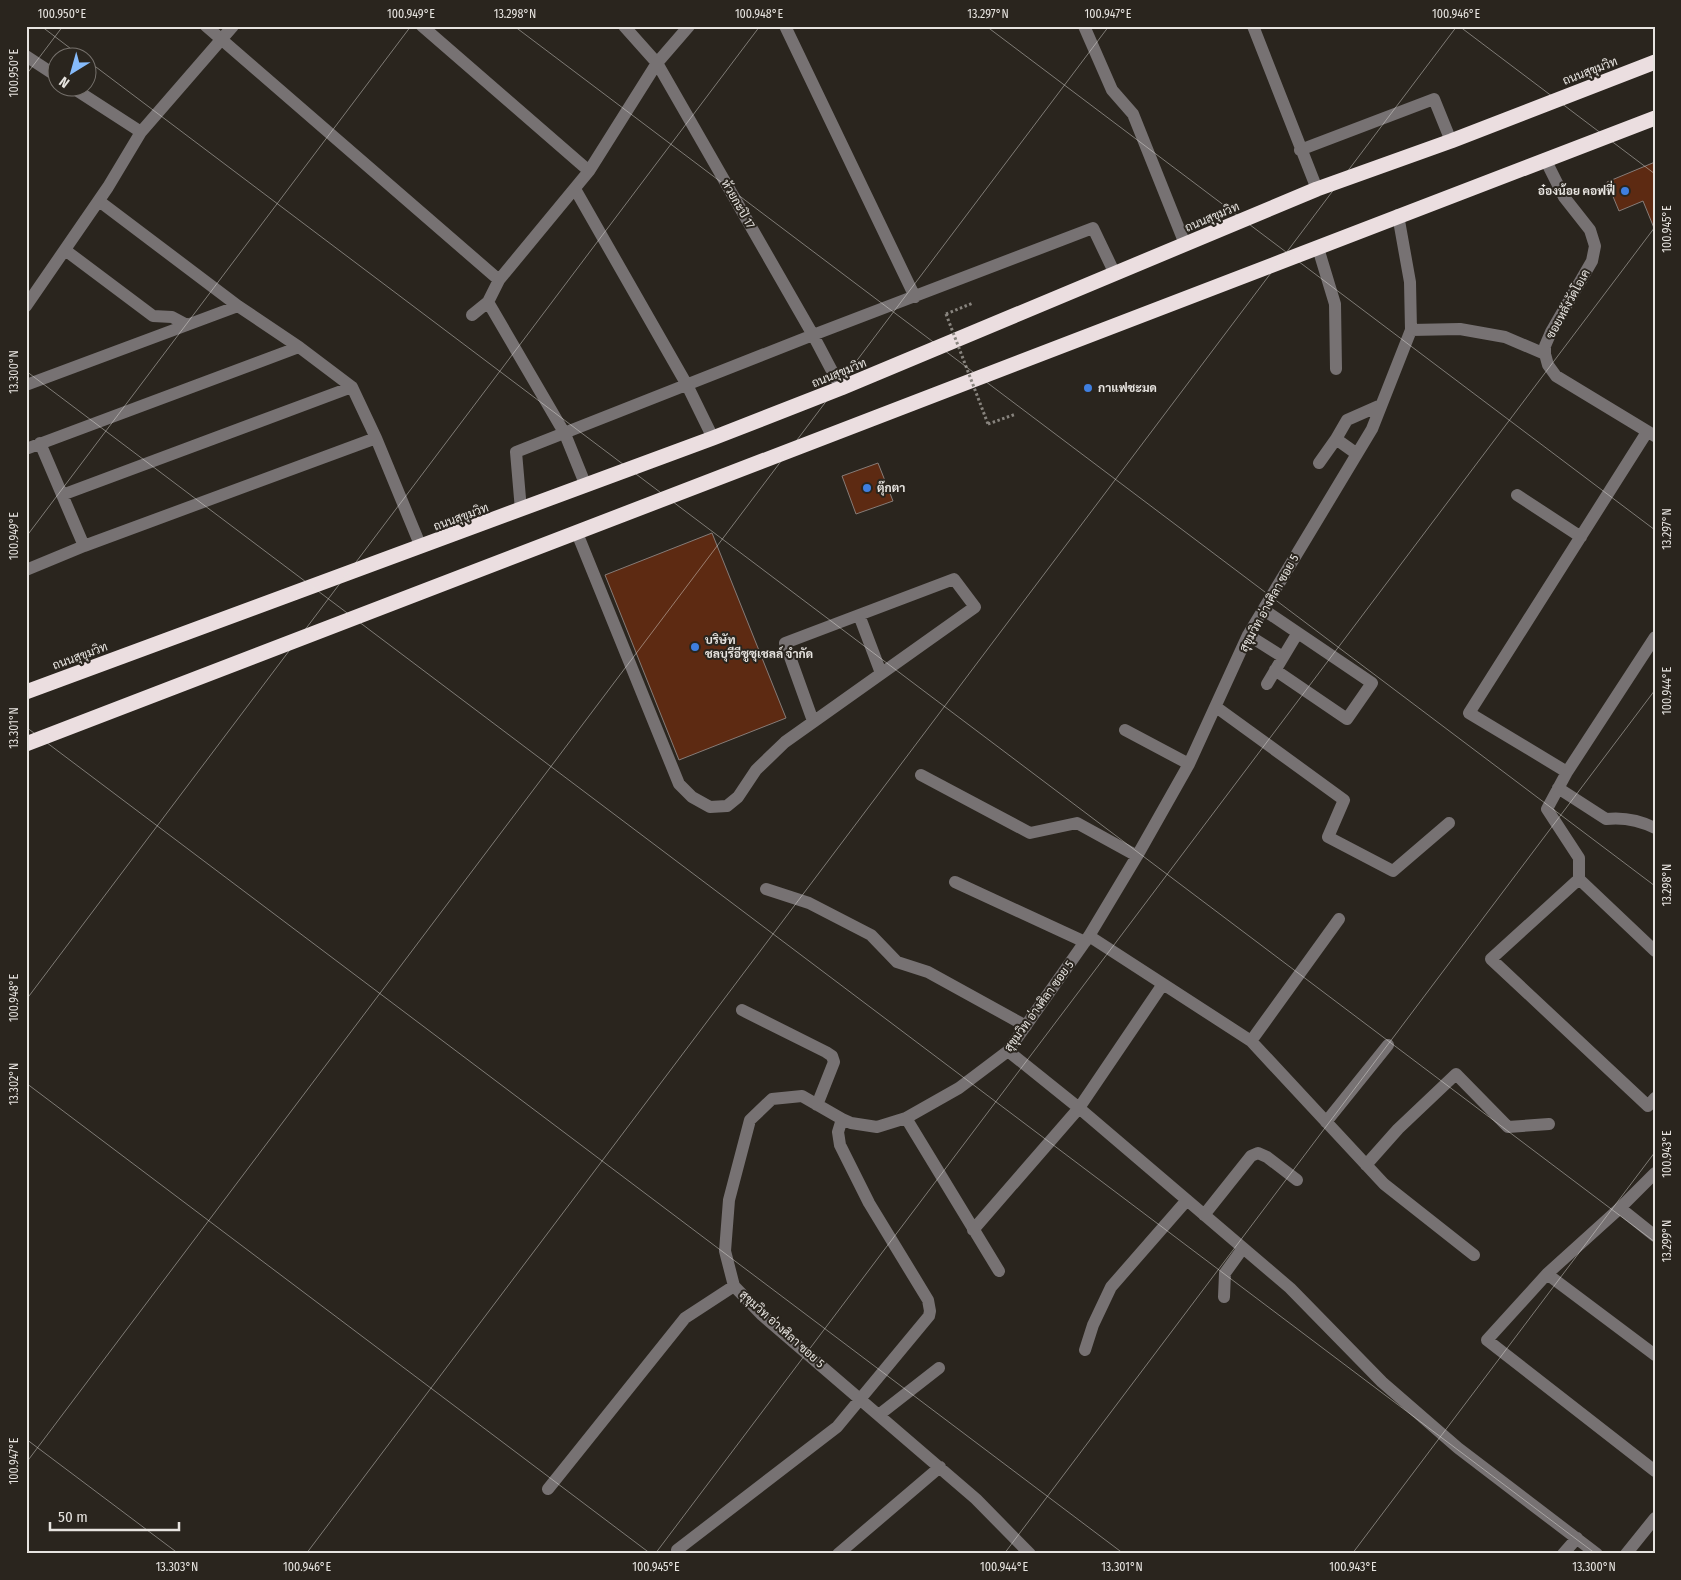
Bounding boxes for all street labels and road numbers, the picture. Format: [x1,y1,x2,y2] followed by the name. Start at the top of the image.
[1561,54,1620,90] street label: ถนนสุขุมวิท
[718,177,758,231] street label: ห้วยกะปิ 17
[1183,199,1242,237] street label: ถนนสุขุมวิท
[1542,266,1593,341] street label: ซอยหลังวัดโอเค
[810,356,869,392] street label: ถนนสุขุมวิท
[431,501,491,535] street label: ถนนสุขุมวิท
[1236,551,1304,655] street label: สุขุมวิท อ่างศิลา ซอย 5
[50,640,110,674] street label: ถนนสุขุมวิท
[1001,957,1079,1055] street label: สุขุมวิท อ่างศิลา ซอย 5
[735,1287,828,1373] street label: สุขุมวิท อ่างศิลา ซอย 5

